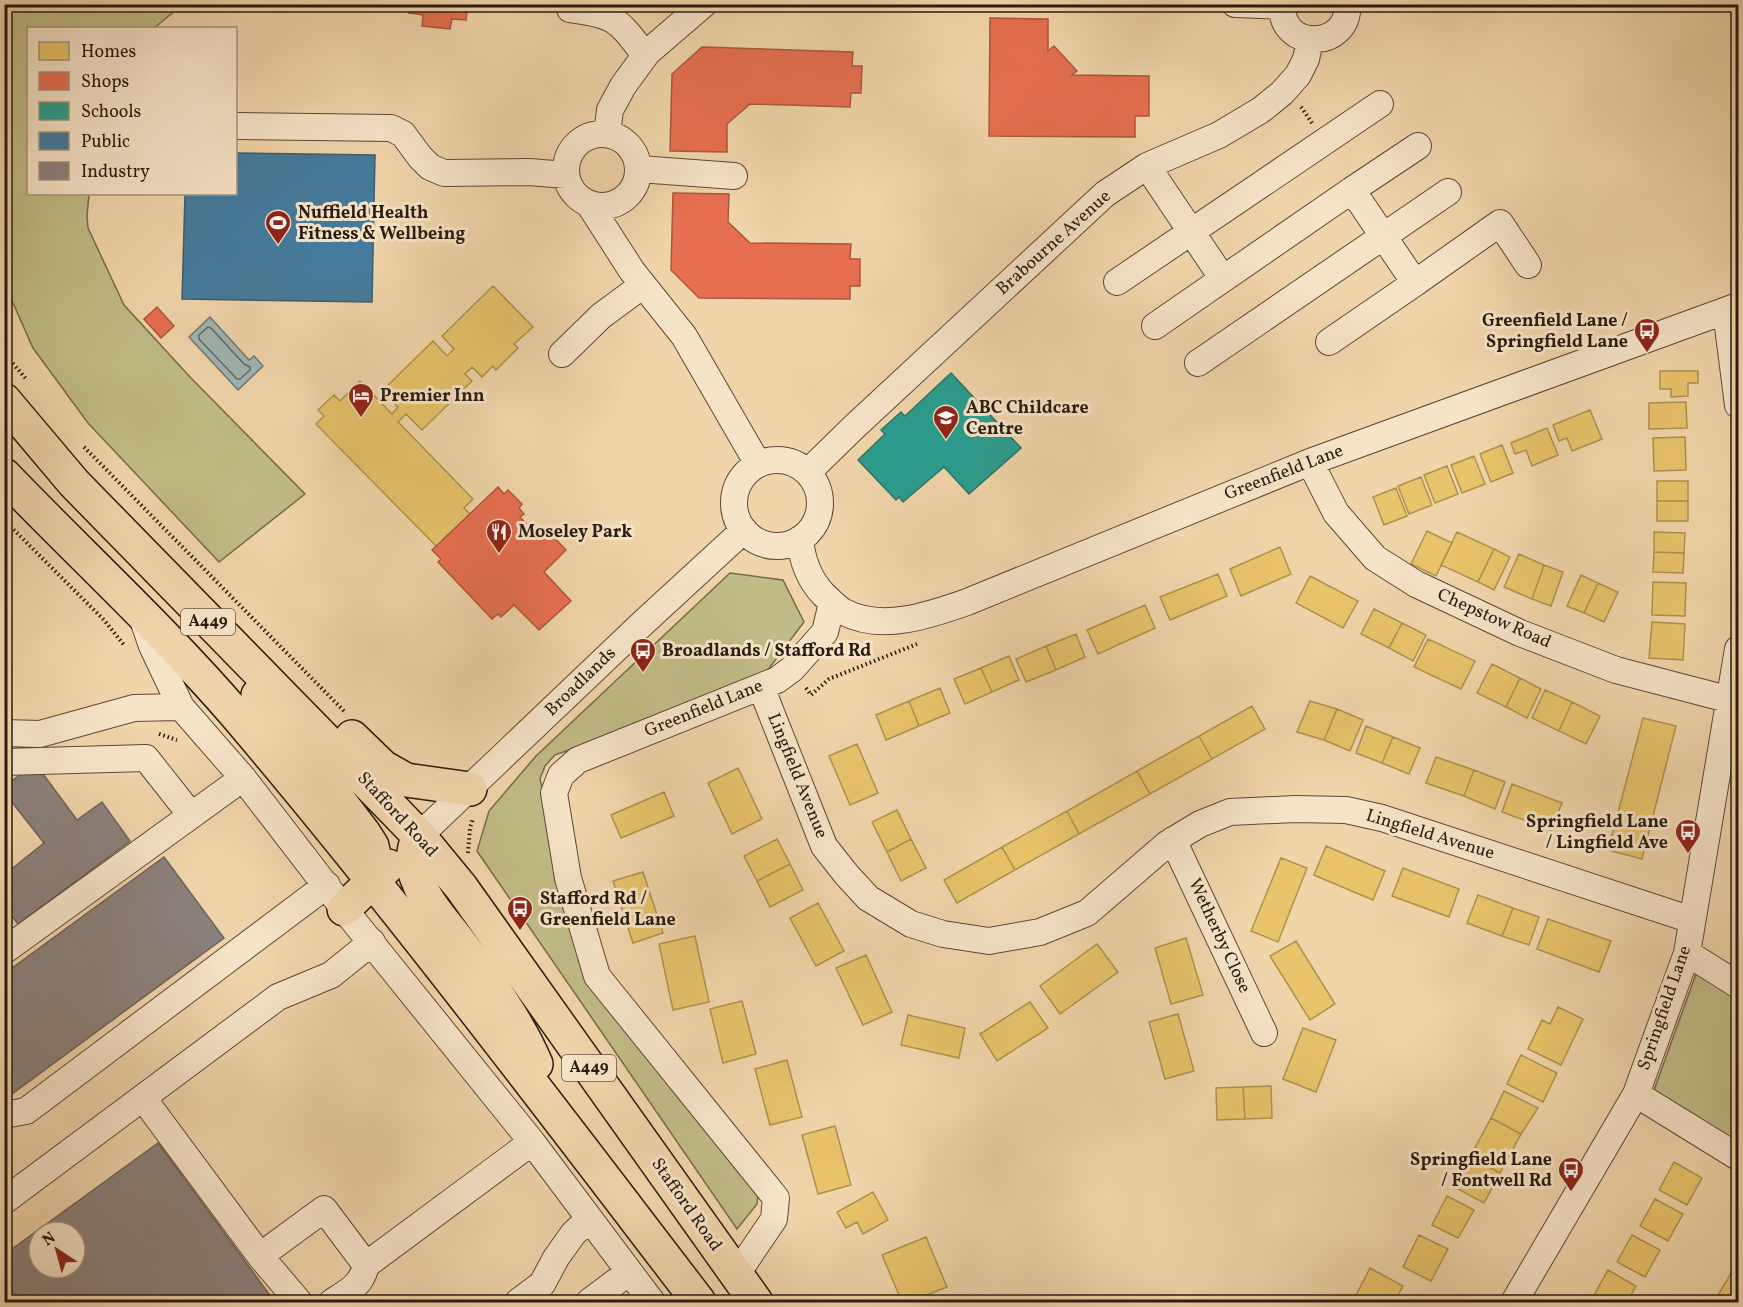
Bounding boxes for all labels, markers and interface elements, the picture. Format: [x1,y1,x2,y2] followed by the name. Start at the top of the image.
[27,27,237,195] legend
[81,40,136,65] text: Homes
[81,70,129,95] text: Shops
[81,100,141,125] text: Schools
[81,130,130,155] text: Public
[81,160,150,185] text: Industry
[991,185,1117,301] street label: Brabourne Avenue
[298,201,465,247] place label: Nuffield Health Fitness & Wellbeing
[263,208,293,246] sports icon: Nuffield Health Fitness & Wellbeing
[1482,309,1628,355] place label: Greenfield Lane / Springfield Lane
[1632,316,1662,354] bus stop icon: Greenfield Lane / Springfield Lane
[346,381,376,419] hotel icon: Premier Inn
[380,384,485,409] place label: Premier Inn
[966,396,1089,442] place label: ABC Childcare Centre
[931,403,961,441] school or university icon: ABC Childcare Centre
[1221,439,1347,507] street label: Greenfield Lane
[484,517,514,555] restaurant icon: Moseley Park
[518,520,632,545] place label: Moseley Park
[1433,583,1555,655] street label: Chepstow Road
[181,609,235,635] road number: A449
[628,636,658,674] bus stop icon: Broadlands / Stafford Rd
[662,639,871,664] place label: Broadlands / Stafford Rd
[540,642,622,722] street label: Broadlands
[641,674,767,744] street label: Greenfield Lane
[760,710,834,842] street label: Lingfield Avenue
[351,767,443,863] street label: Stafford Road
[1363,804,1497,866] street label: Lingfield Avenue
[1526,810,1668,856] place label: Springfield Lane / Lingfield Ave
[1673,817,1703,855] bus stop icon: Springfield Lane / Lingfield Ave
[1182,875,1256,997] street label: Wetherby Close
[540,887,676,933] place label: Stafford Rd / Greenfield Lane
[505,894,535,932] bus stop icon: Stafford Rd / Greenfield Lane
[1632,942,1698,1074] street label: Springfield Lane
[562,1055,616,1081] road number: A449
[1410,1148,1552,1194] place label: Springfield Lane / Fontwell Rd
[645,1153,727,1257] street label: Stafford Road
[1556,1155,1586,1193] bus stop icon: Springfield Lane / Fontwell Rd
[27,1220,87,1280] north arrow
[38,1227,61,1252] text: N

